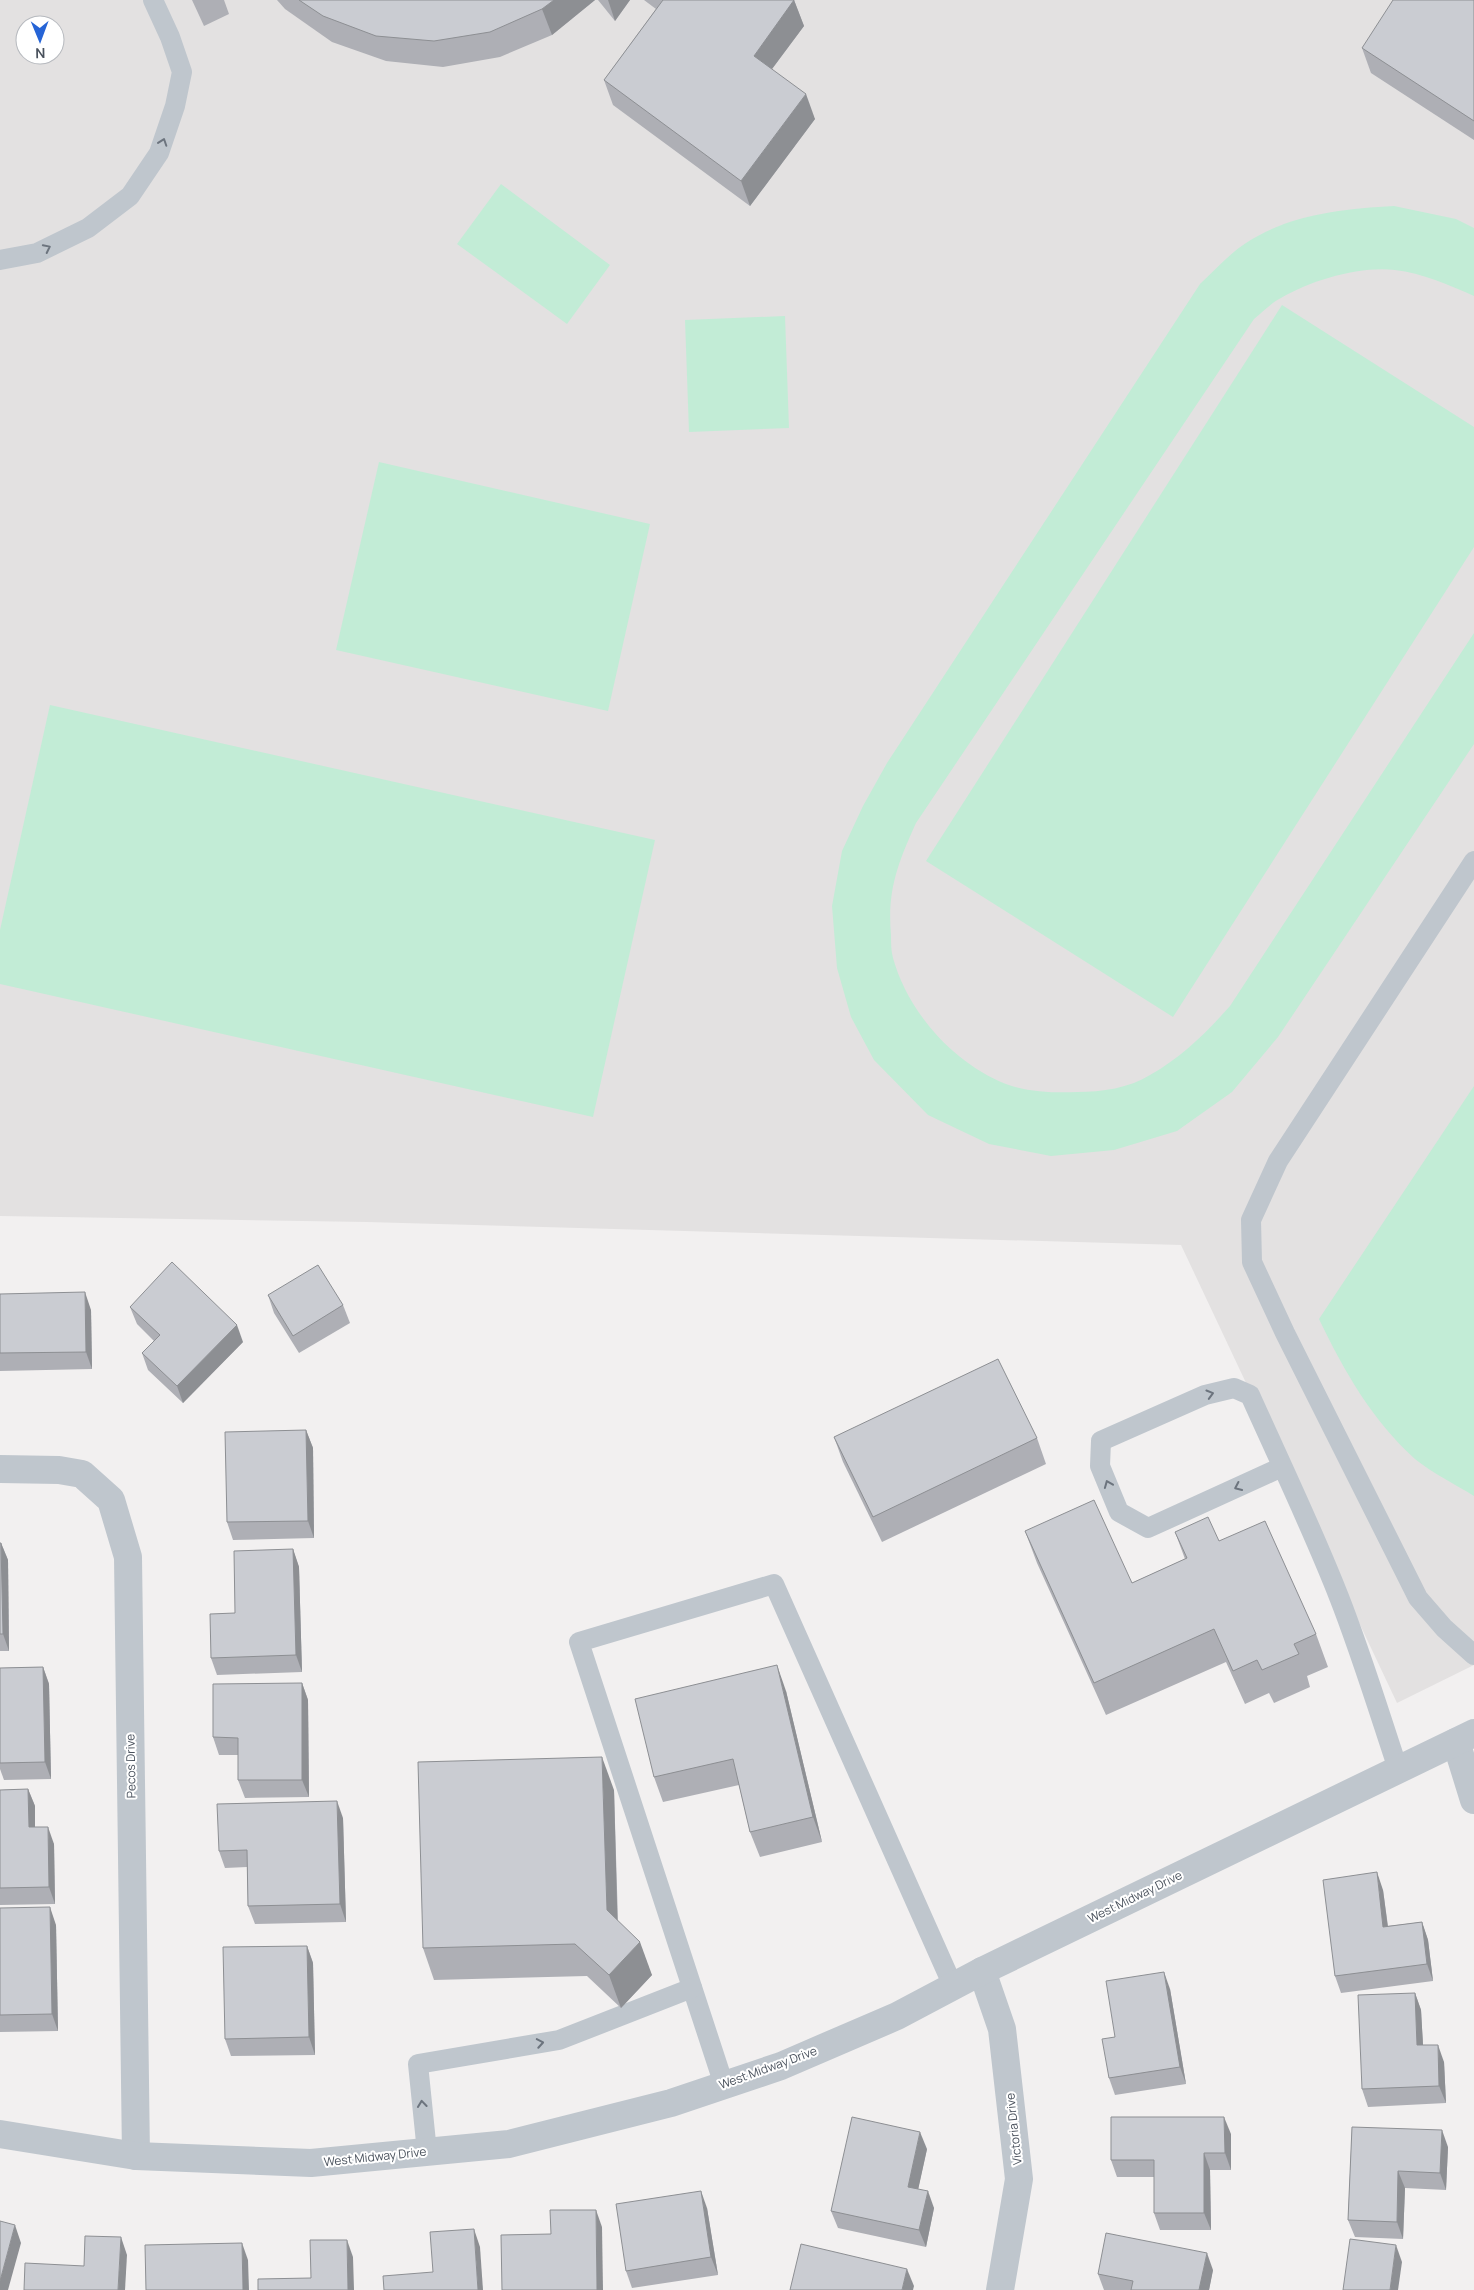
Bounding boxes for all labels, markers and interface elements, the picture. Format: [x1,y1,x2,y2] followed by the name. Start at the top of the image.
[15,15,65,65] north arrow
[35,44,45,63] text: N
[157,138,167,146] one-way arrow
[42,244,51,254] one-way arrow
[1206,1389,1215,1400] one-way arrow
[1103,1480,1114,1489] one-way arrow
[1234,1480,1243,1491] one-way arrow
[121,1734,140,1798] street label: Pecos Drive
[1085,1866,1185,1927] street label: West Midway Drive
[535,2039,544,2049] one-way arrow
[717,2042,819,2093] street label: West Midway Drive
[1001,2092,1026,2166] street label: Victoria Drive
[417,2099,428,2107] one-way arrow
[323,2143,427,2170] street label: West Midway Drive

